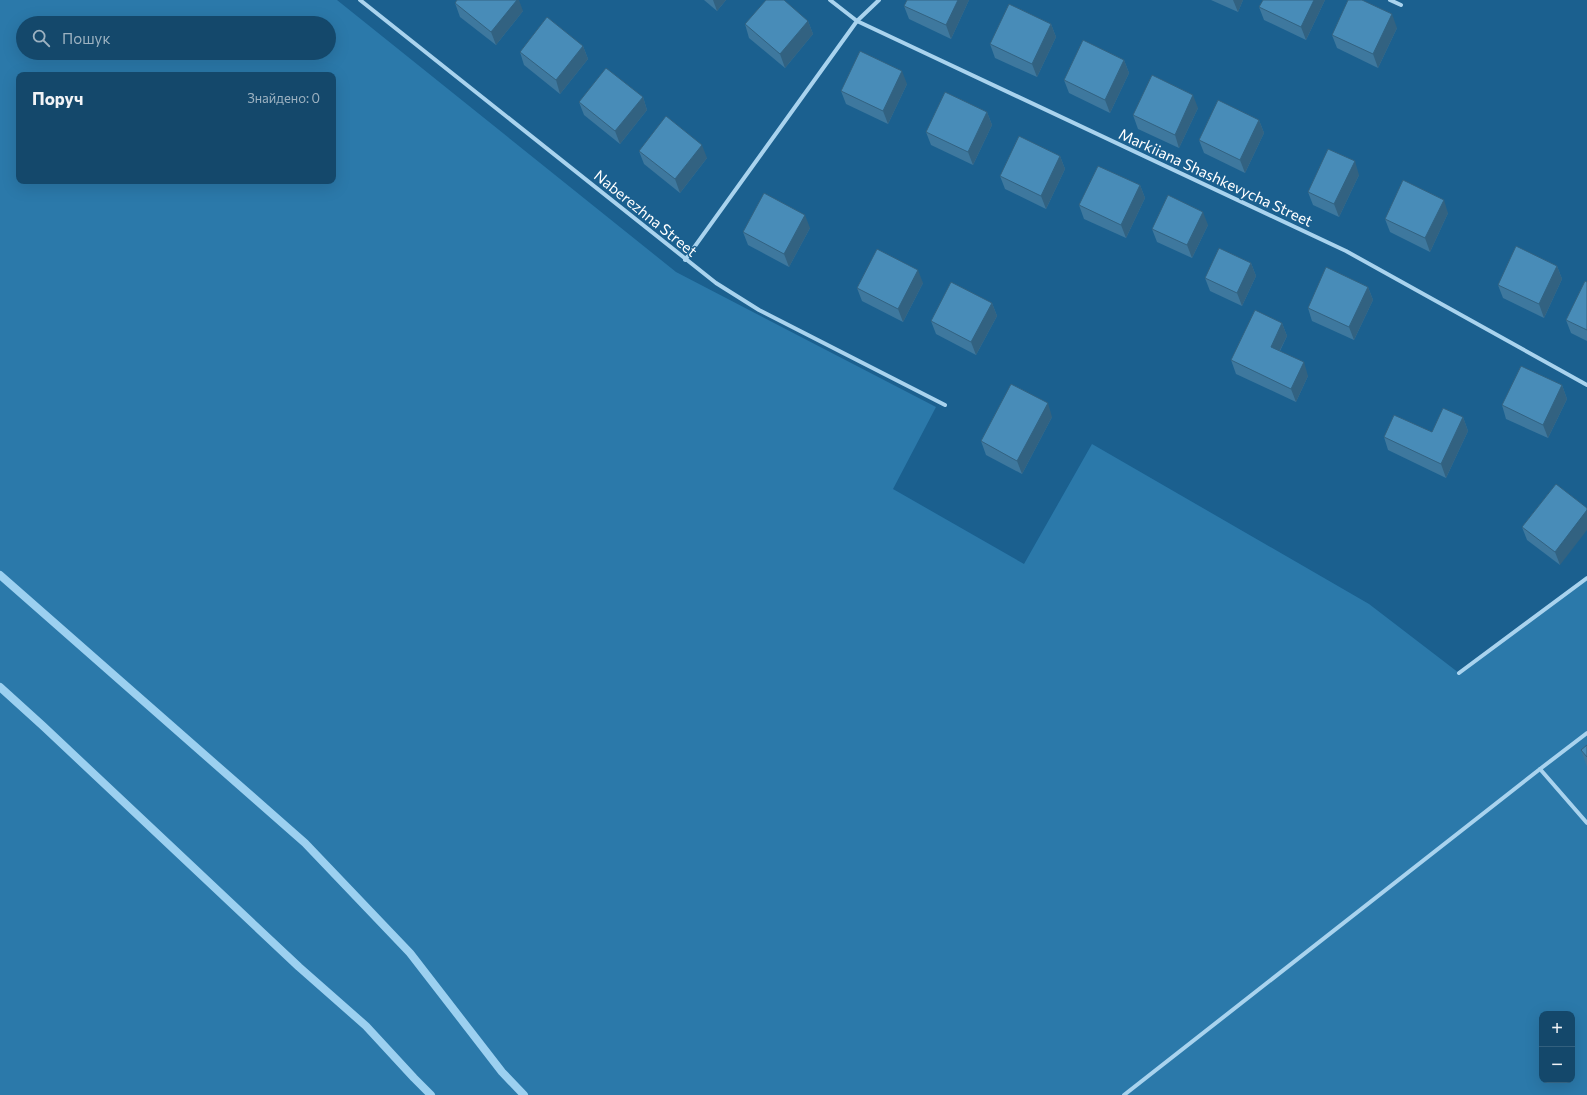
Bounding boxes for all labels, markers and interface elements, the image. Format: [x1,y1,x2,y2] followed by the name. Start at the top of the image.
[16,16,336,60] search box
[30,27,52,49] icon: search
[62,29,110,47] text: Пошук
[32,88,83,109] text: Поруч
[247,90,320,106] text: Знайдено: 0
[1116,124,1316,230] street label: Markiiana Shashkevycha Street
[591,166,701,260] street label: Naberezhna Street
[1539,1011,1575,1083] map controls
[1539,1011,1575,1047] button: +
[1539,1047,1575,1083] button: −

